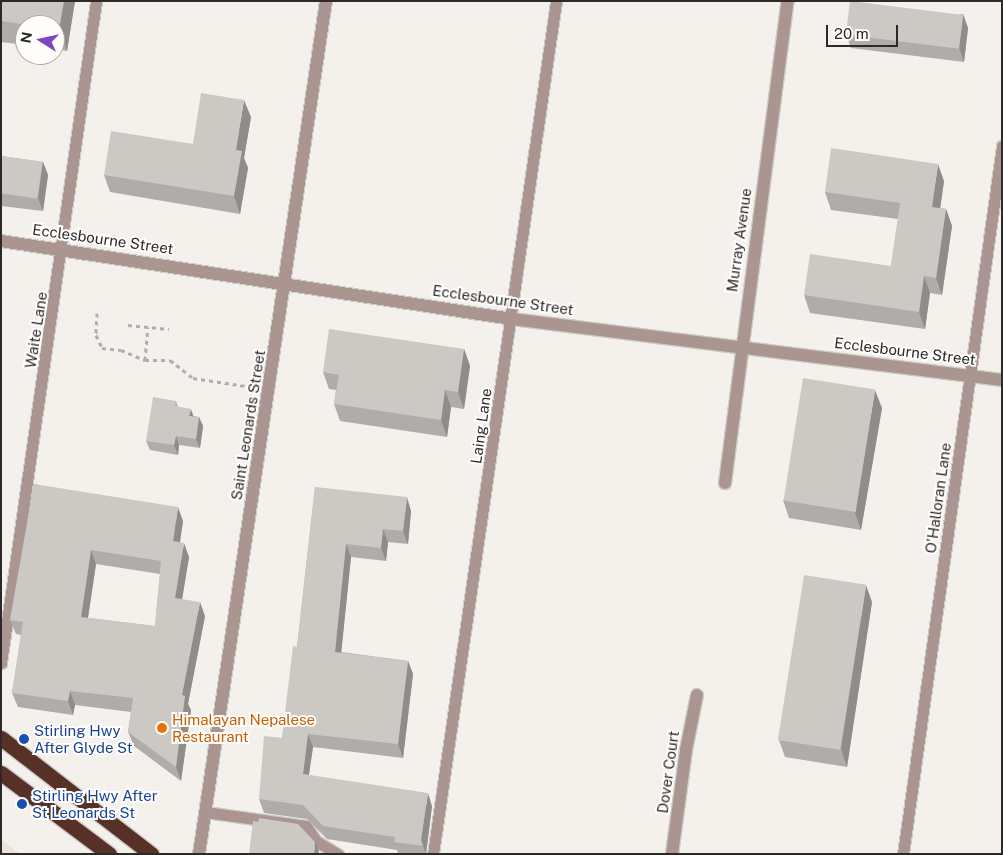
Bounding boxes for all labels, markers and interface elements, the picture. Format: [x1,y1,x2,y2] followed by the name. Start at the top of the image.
[15,15,65,65] north arrow
[828,15,900,47] scale bar
[834,25,869,42] text: 20 m
[17,31,35,44] text: N
[723,187,755,293] street label: Murray Avenue
[31,220,175,258] street label: Ecclesbourne Street
[431,281,575,319] street label: Ecclesbourne Street
[21,290,51,370] street label: Waite Lane
[833,333,977,369] street label: Ecclesbourne Street
[227,349,269,501] street label: Saint Leonards Street
[467,387,495,465] street label: Laing Lane
[921,442,955,554] street label: O'Halloran Lane
[172,710,315,745] place label: Himalayan Nepalese Restaurant
[34,721,133,756] place label: Stirling Hwy After Glyde St
[156,722,168,734] marker: Himalayan Nepalese Restaurant
[653,730,683,814] street label: Dover Court
[18,733,30,745] marker: Stirling Hwy After Glyde St
[32,786,158,821] place label: Stirling Hwy After St Leonards St
[16,798,28,810] marker: Stirling Hwy After St Leonards St

